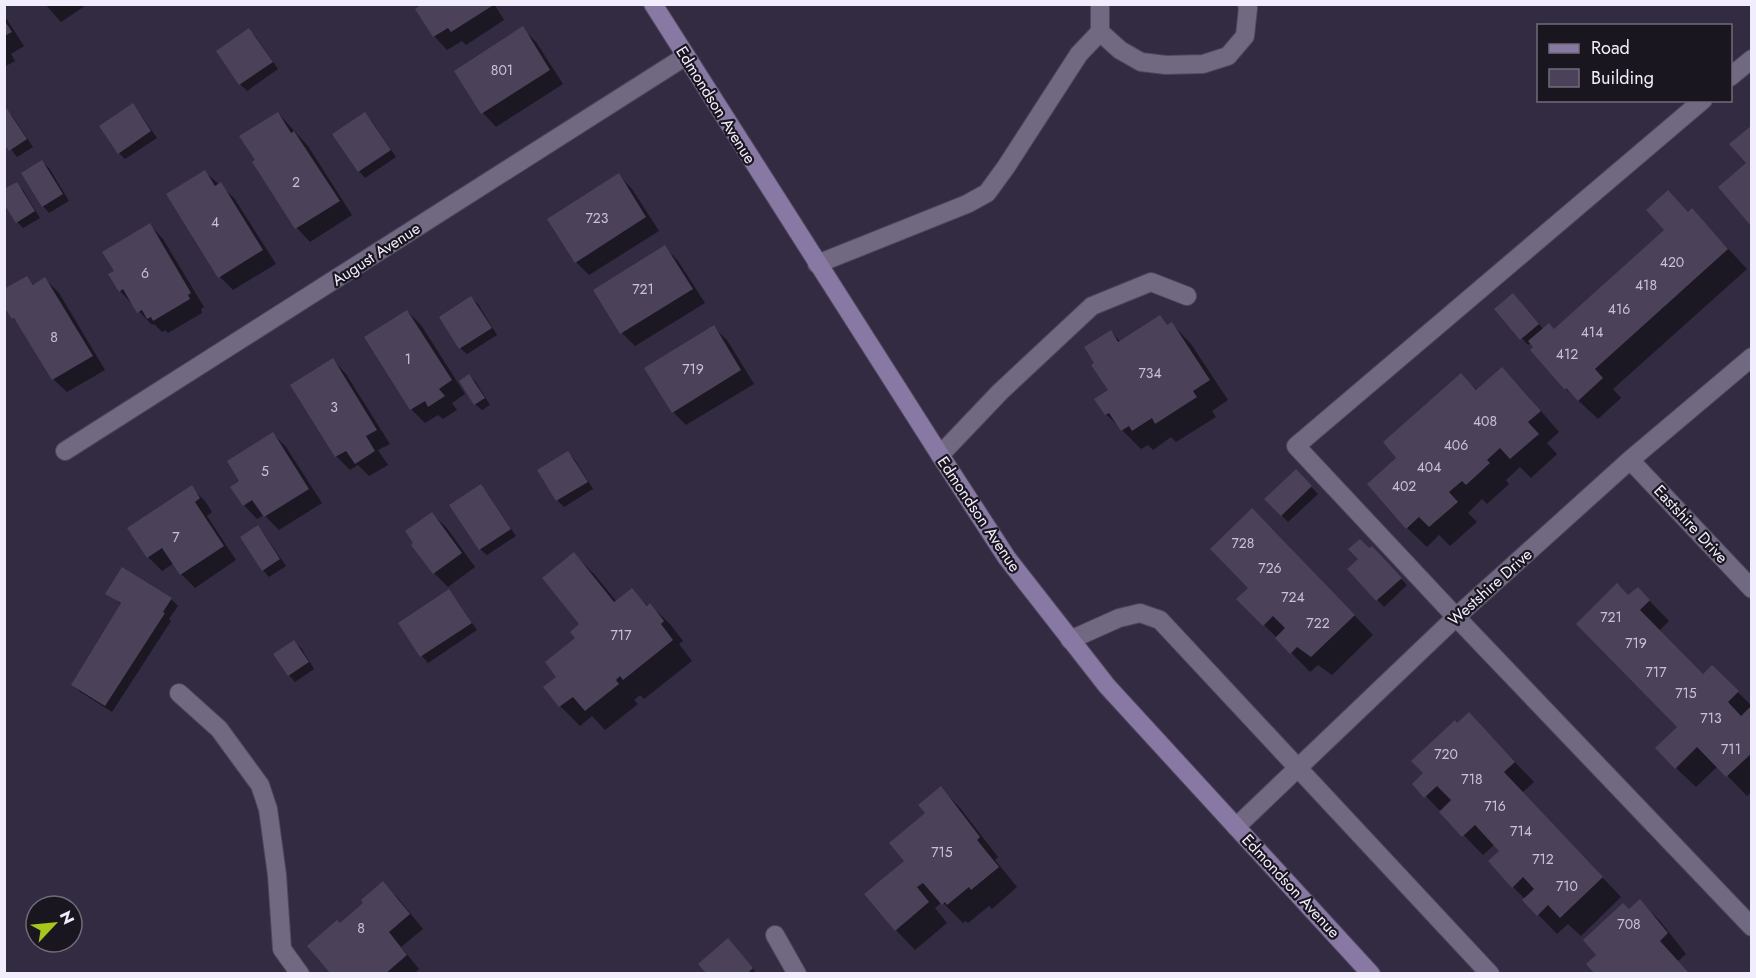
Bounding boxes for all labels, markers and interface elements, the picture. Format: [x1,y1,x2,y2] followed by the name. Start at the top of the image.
[1537,24,1732,102] legend
[1591,35,1630,61] text: Road
[671,42,761,168] street label: Edmondson Avenue
[491,60,513,80] house number: 801
[1591,65,1654,91] text: Building
[292,172,300,192] house number: 2
[586,208,609,228] house number: 723
[211,212,219,232] house number: 4
[327,217,425,291] street label: August Avenue
[1660,252,1684,272] house number: 420
[141,263,149,283] house number: 6
[1635,275,1657,295] house number: 418
[632,279,654,299] house number: 721
[1608,299,1630,319] house number: 416
[1581,322,1603,342] house number: 414
[50,327,58,347] house number: 8
[1556,344,1578,364] house number: 412
[405,349,411,369] house number: 1
[682,359,704,379] house number: 719
[1138,363,1162,383] house number: 734
[330,397,338,417] house number: 3
[1473,411,1497,431] house number: 408
[1444,435,1468,455] house number: 406
[932,452,1026,576] street label: Edmondson Avenue
[1417,457,1441,477] house number: 404
[261,461,269,481] house number: 5
[1392,476,1416,496] house number: 402
[1649,480,1733,568] street label: Eastshire Drive
[172,527,180,547] house number: 7
[1232,533,1254,553] house number: 728
[1443,543,1537,631] street label: Westshire Drive
[1258,558,1282,578] house number: 726
[1281,587,1305,607] house number: 724
[1600,607,1622,627] house number: 721
[1306,613,1330,633] house number: 722
[611,625,632,645] house number: 717
[1625,633,1647,653] house number: 719
[1646,662,1667,682] house number: 717
[1675,683,1697,703] house number: 715
[1700,708,1722,728] house number: 713
[1721,739,1741,759] house number: 711
[1434,744,1458,764] house number: 720
[1461,769,1483,789] house number: 718
[1484,796,1506,816] house number: 716
[1510,821,1532,841] house number: 714
[1237,829,1345,943] street label: Edmondson Avenue
[931,842,953,862] house number: 715
[1532,849,1554,869] house number: 712
[1556,876,1578,896] house number: 710
[24,894,84,954] north arrow
[54,907,80,928] text: N
[1617,914,1641,934] house number: 708
[357,918,365,938] house number: 8

